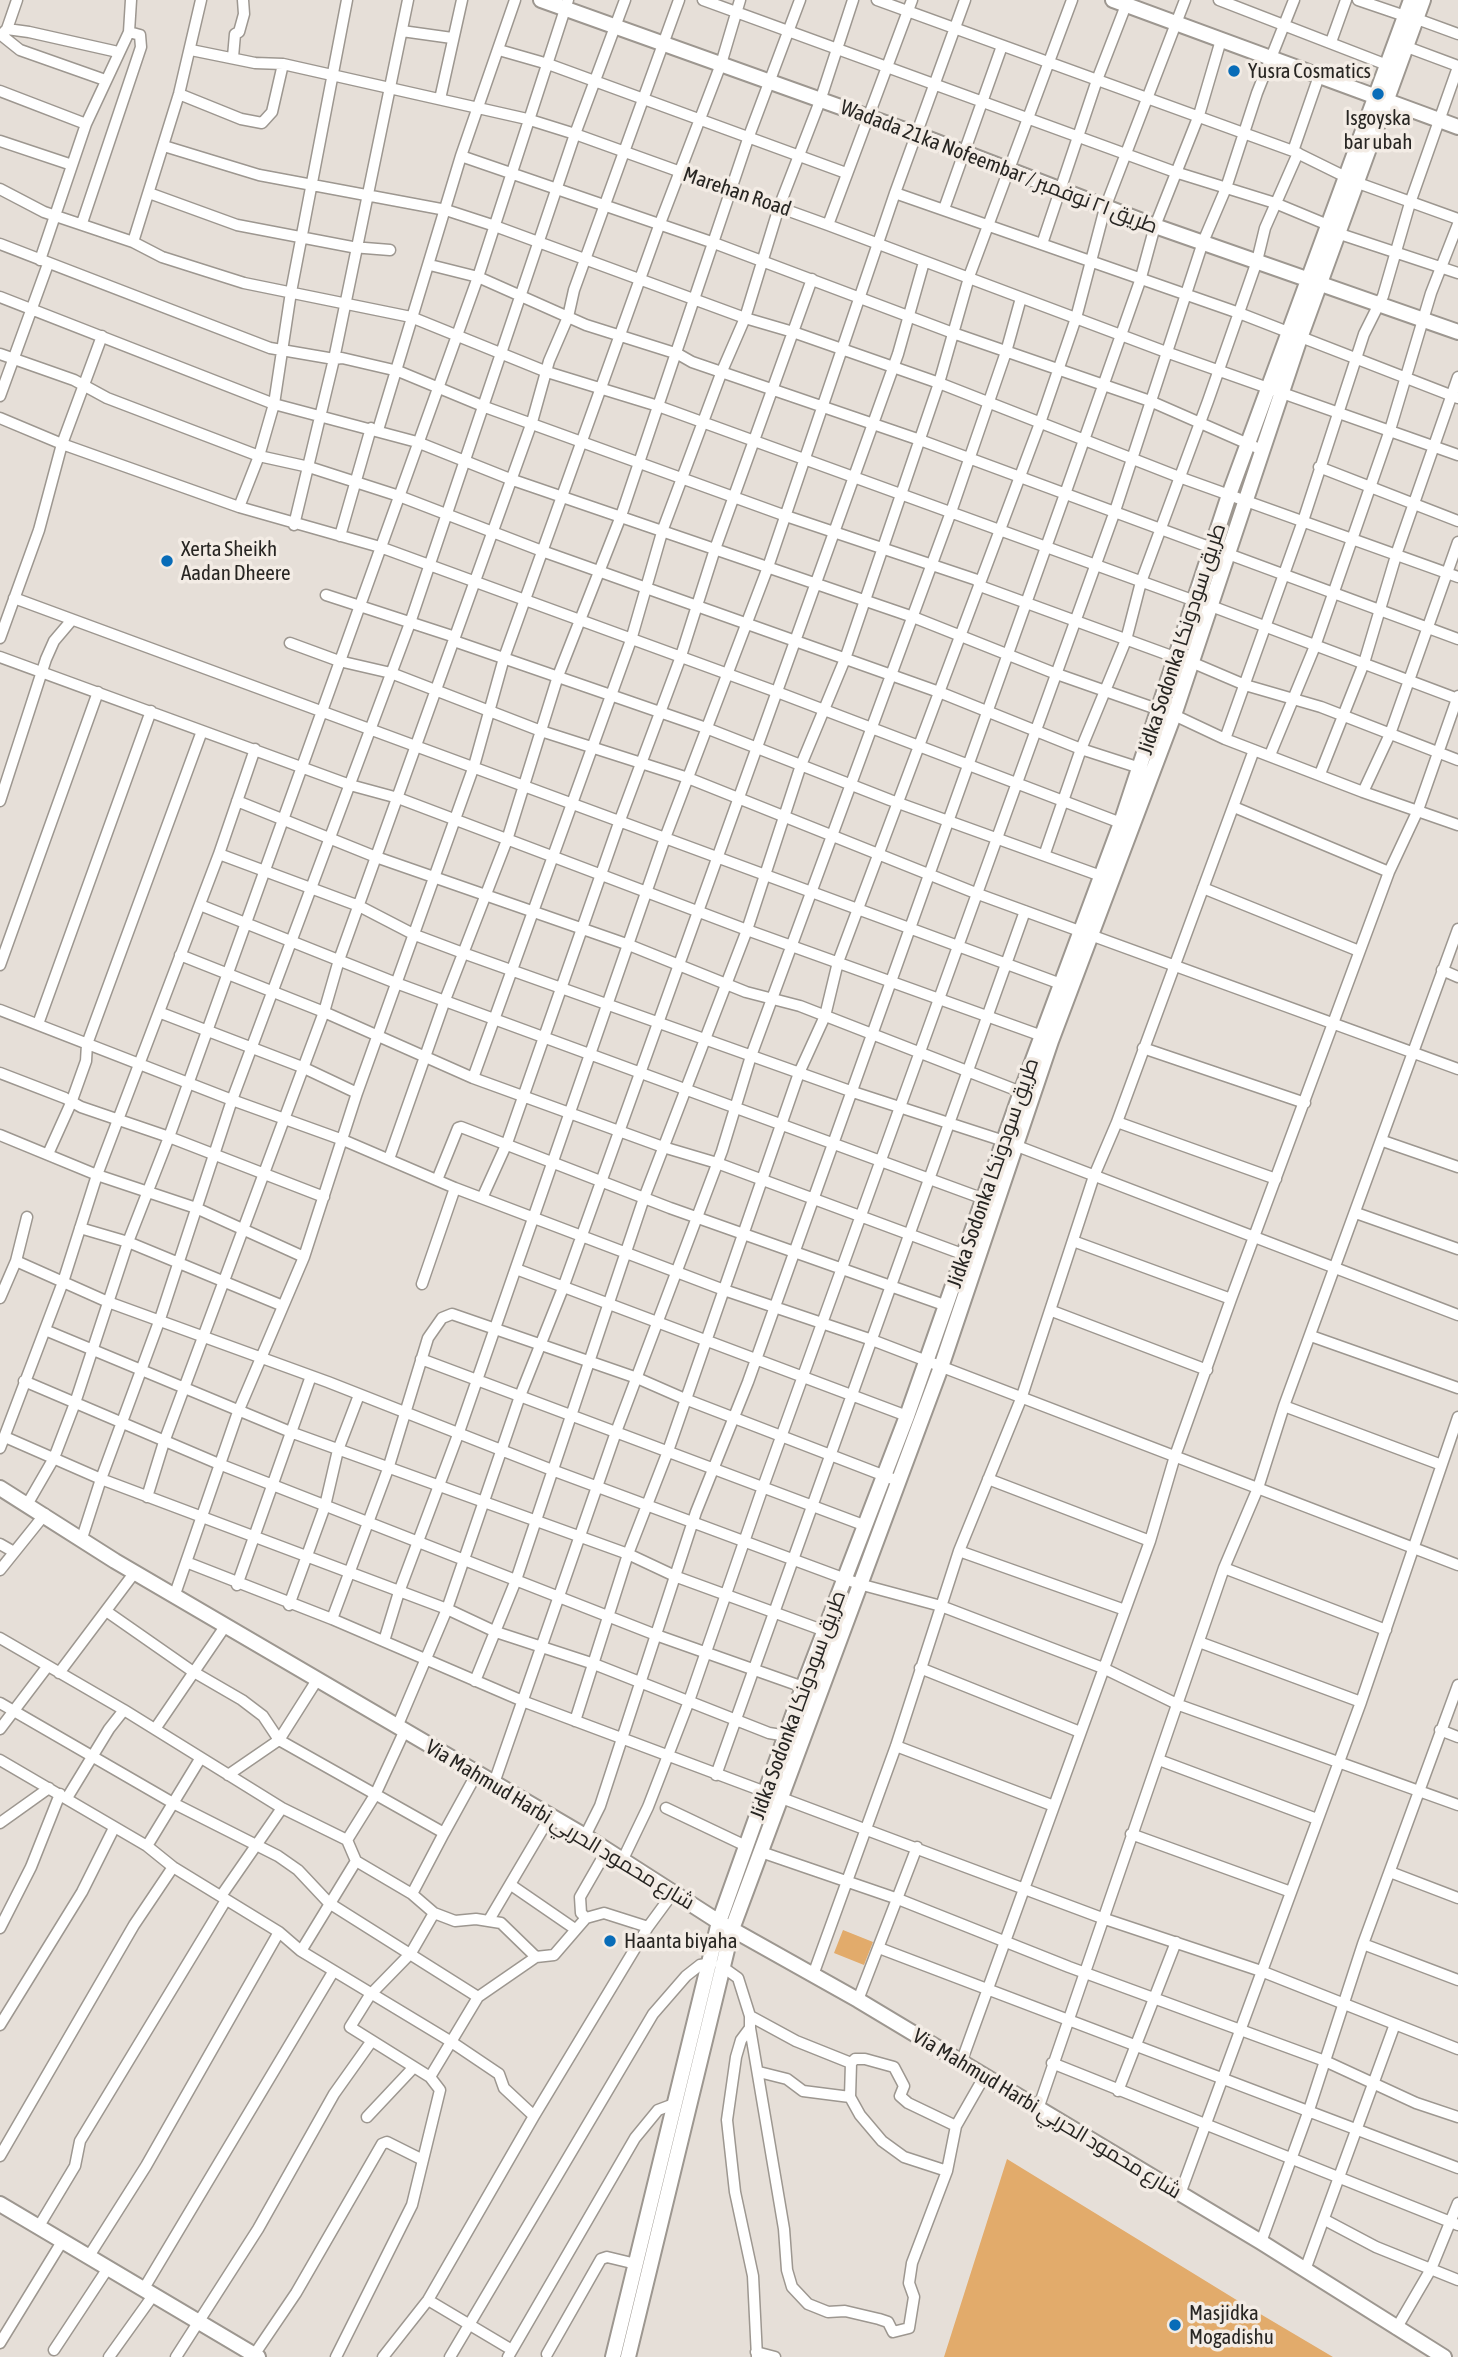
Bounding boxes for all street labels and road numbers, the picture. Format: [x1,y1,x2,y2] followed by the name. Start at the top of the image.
[837,95,1161,239] street label: Wadada 21ka Nofeembar / طريق ٢١ نوفمبر
[680,162,794,222] street label: Marehan Road
[1133,520,1231,758] street label: Jidka Sodonka طريق سودونكا
[942,1055,1044,1291] street label: Jidka Sodonka طريق سودونكا
[745,1587,851,1823] street label: Jidka Sodonka طريق سودونكا
[421,1735,699,1915] street label: Via Mahmud Harbi شارع محمود الحربي
[908,2024,1186,2204] street label: Via Mahmud Harbi شارع محمود الحربي

